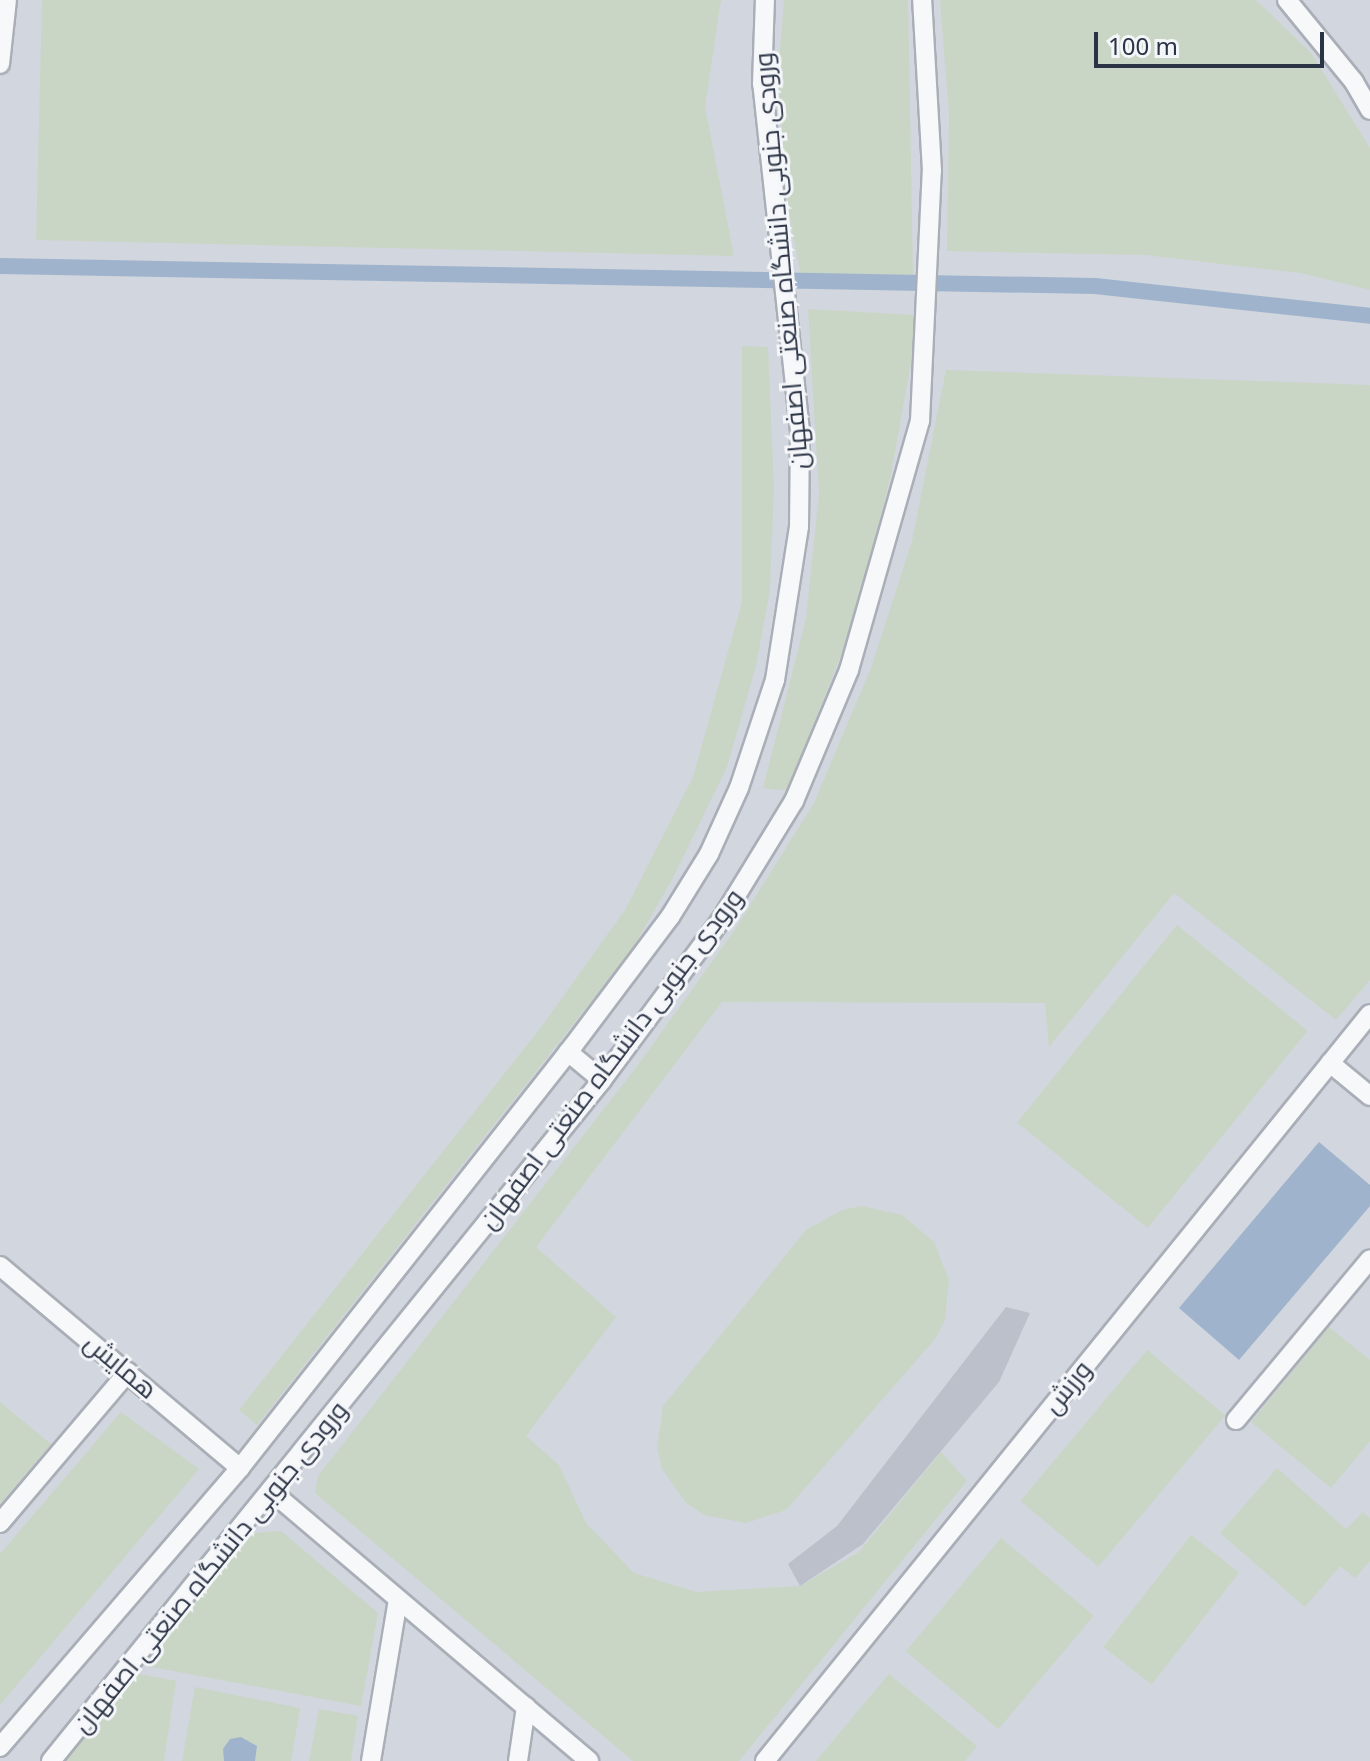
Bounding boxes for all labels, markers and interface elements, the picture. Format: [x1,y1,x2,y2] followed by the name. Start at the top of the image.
[1098,16,1328,66] scale bar
[1108,29,1178,62] text: 100 m
[747,51,815,471] street label: ورودی جنوبی دانشگاه صنعتی اصفهان
[473,883,749,1235] street label: ورودی جنوبی دانشگاه صنعتی اصفهان
[78,1327,164,1405] street label: همایش
[1036,1354,1098,1420] street label: ورزش
[66,1395,354,1739] street label: ورودی جنوبی دانشگاه صنعتی اصفهان

